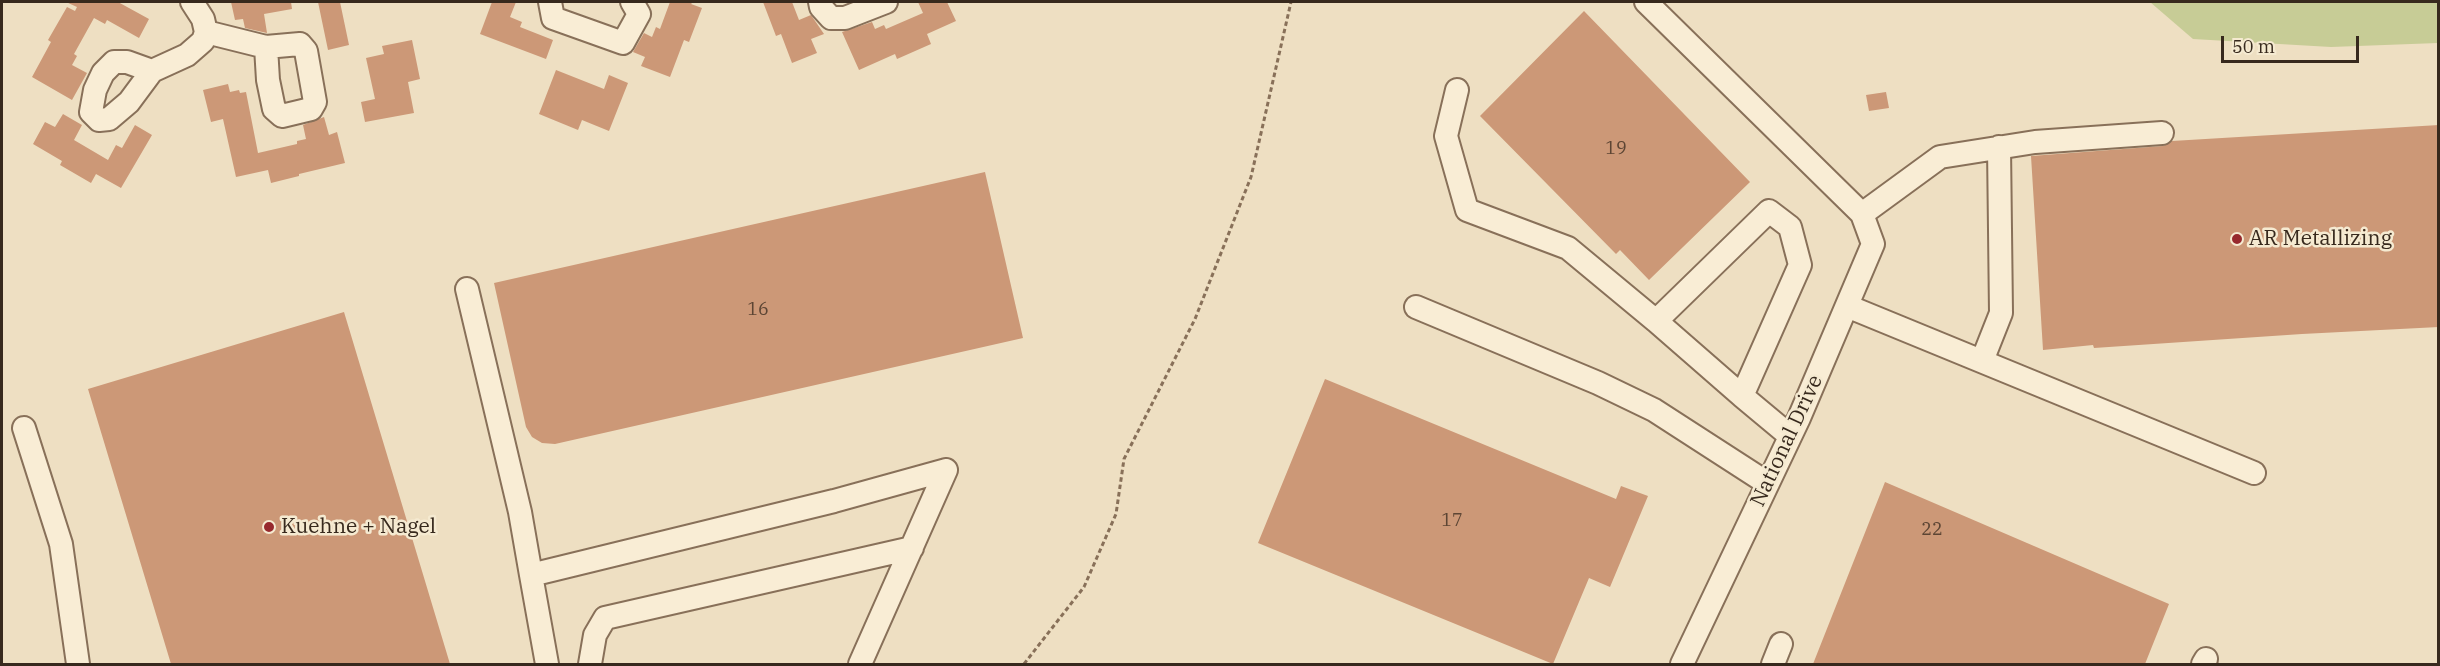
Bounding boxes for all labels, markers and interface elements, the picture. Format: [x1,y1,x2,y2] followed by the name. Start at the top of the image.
[2224,24,2362,62] scale bar
[2232,35,2275,58] text: 50 m
[1605,138,1627,160] house number: 19
[2249,226,2392,252] place label: AR Metallizing
[2230,232,2244,246] marker: AR Metallizing
[747,299,769,321] house number: 16
[1745,371,1829,511] street label: National Drive
[1441,510,1463,532] house number: 17
[281,514,436,540] place label: Kuehne + Nagel
[1921,519,1943,541] house number: 22
[262,520,276,534] marker: Kuehne + Nagel

